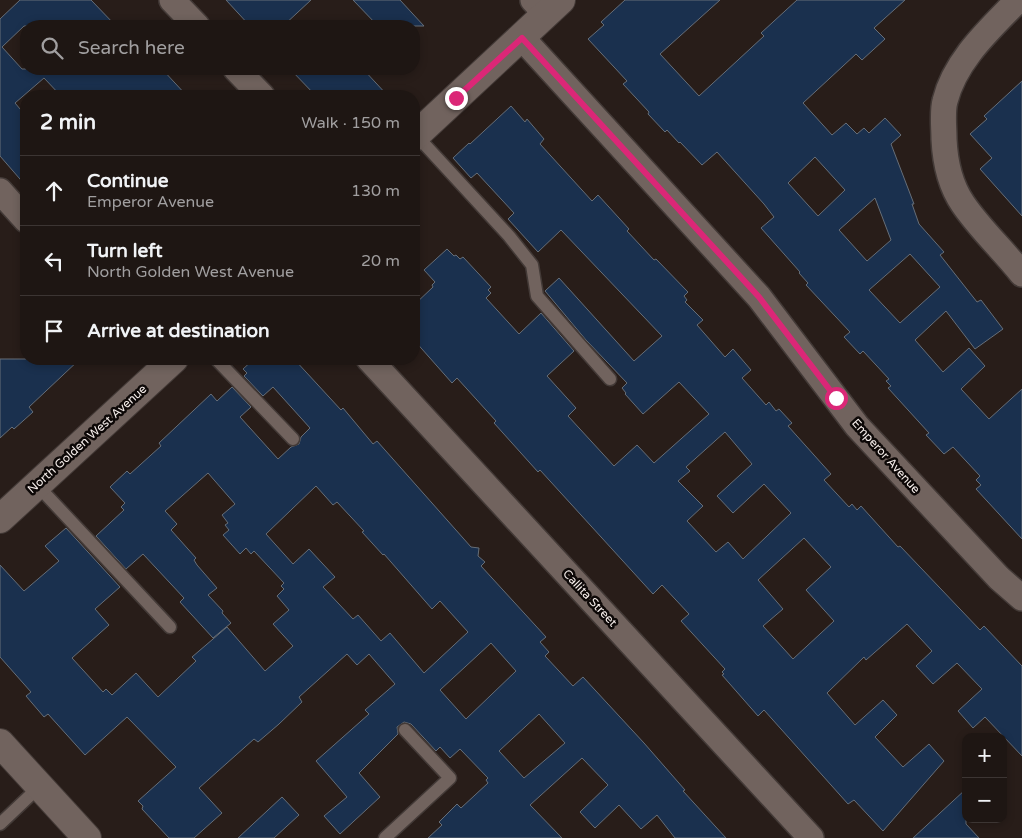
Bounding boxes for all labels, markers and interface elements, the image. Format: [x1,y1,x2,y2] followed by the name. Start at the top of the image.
[20,20,420,75] search box
[38,34,66,62] icon: search
[78,37,185,59] text: Search here
[445,87,468,110] route end
[40,110,96,135] text: 2 min
[301,113,400,133] text: Walk · 150 m
[87,170,169,192] text: Continue
[40,177,68,205] icon: ahead
[351,181,400,201] text: 130 m
[87,192,214,212] text: Emperor Avenue
[87,240,163,262] text: Turn left
[40,247,68,275] icon: left
[361,251,400,271] text: 20 m
[87,262,294,282] text: North Golden West Avenue
[40,317,68,345] icon: arrive
[87,320,270,342] text: Arrive at destination
[25,382,150,496] street label: North Golden West Avenue
[825,387,848,410] route start
[849,416,923,496] street label: Emperor Avenue
[560,567,620,630] street label: Callita Street
[962,733,1007,823] map controls
[962,733,1007,778] button: +
[962,778,1007,823] button: −

